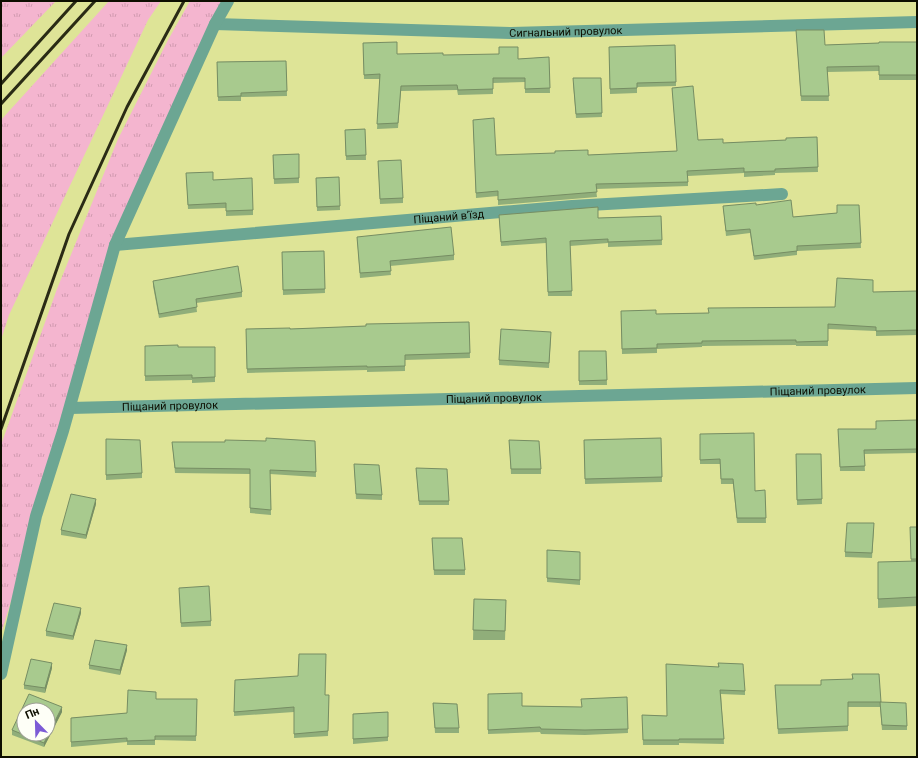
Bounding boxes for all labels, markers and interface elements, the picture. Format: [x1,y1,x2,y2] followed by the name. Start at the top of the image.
[509,23,623,40] street label: Сигнальний провулок
[413,207,485,226] street label: Піщаний в’їзд
[770,383,866,398] street label: Піщаний провулок
[446,390,542,406] street label: Піщаний провулок
[122,398,218,413] street label: Піщаний провулок
[16,702,56,742] north arrow
[23,705,41,722] text: Пн

